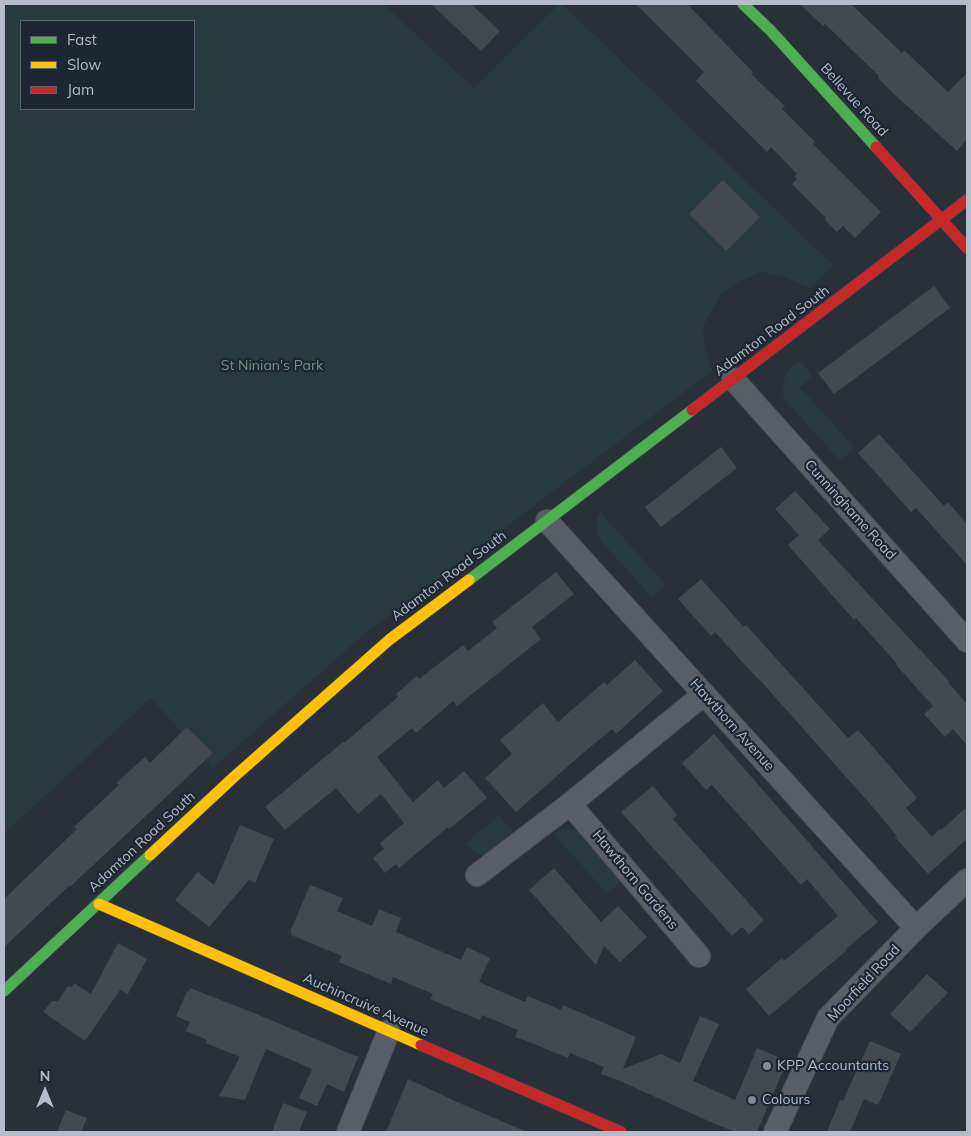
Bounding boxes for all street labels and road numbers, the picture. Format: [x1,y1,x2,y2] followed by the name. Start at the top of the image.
[817,60,891,140] street label: Bellevue Road
[711,282,833,380] street label: Adamton Road South
[801,457,899,563] street label: Cunninghame Road
[388,527,510,625] street label: Adamton Road South
[686,675,778,775] street label: Hawthorn Avenue
[85,788,199,896] street label: Adamton Road South
[589,827,681,933] street label: Hawthorn Gardens
[824,941,904,1025] street label: Moorfield Road
[301,970,431,1040] street label: Auchincruive Avenue

